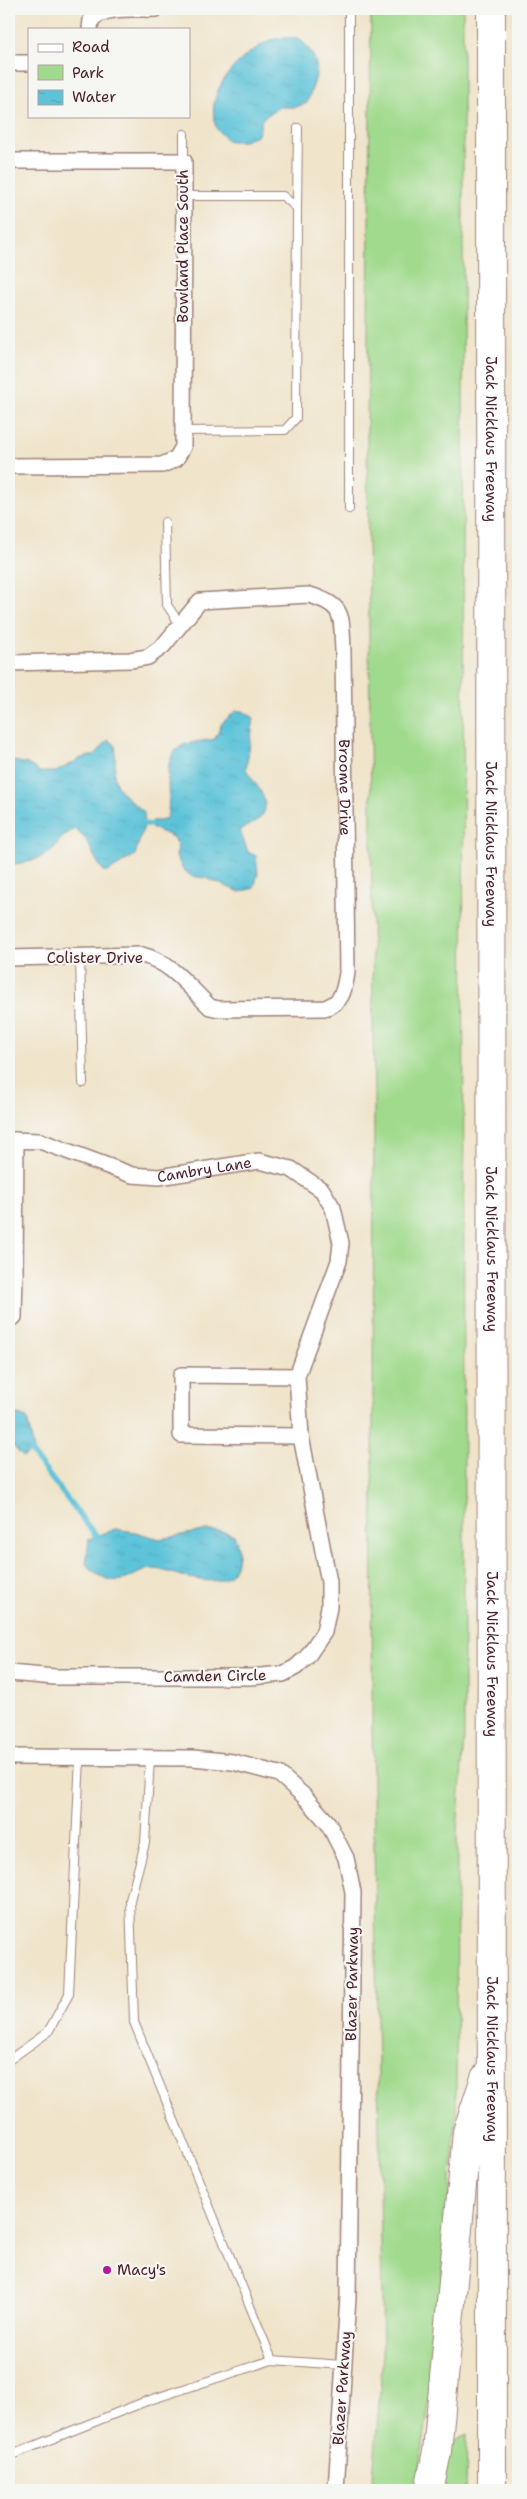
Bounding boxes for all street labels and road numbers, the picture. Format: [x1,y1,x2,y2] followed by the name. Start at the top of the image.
[173,169,193,323] street label: Bowland Place South
[481,356,501,522] street label: Jack Nicklaus Freeway
[334,739,355,836] street label: Broome Drive
[481,761,501,927] street label: Jack Nicklaus Freeway
[47,948,143,968] street label: Colister Drive
[156,1152,253,1187] street label: Cambry Lane
[481,1166,502,1332] street label: Jack Nicklaus Freeway
[482,1571,502,1737] street label: Jack Nicklaus Freeway
[163,1665,267,1687] street label: Camden Circle
[341,1927,363,2041] street label: Blazer Parkway
[482,1976,502,2142] street label: Jack Nicklaus Freeway
[328,2330,356,2446] street label: Blazer Parkway

